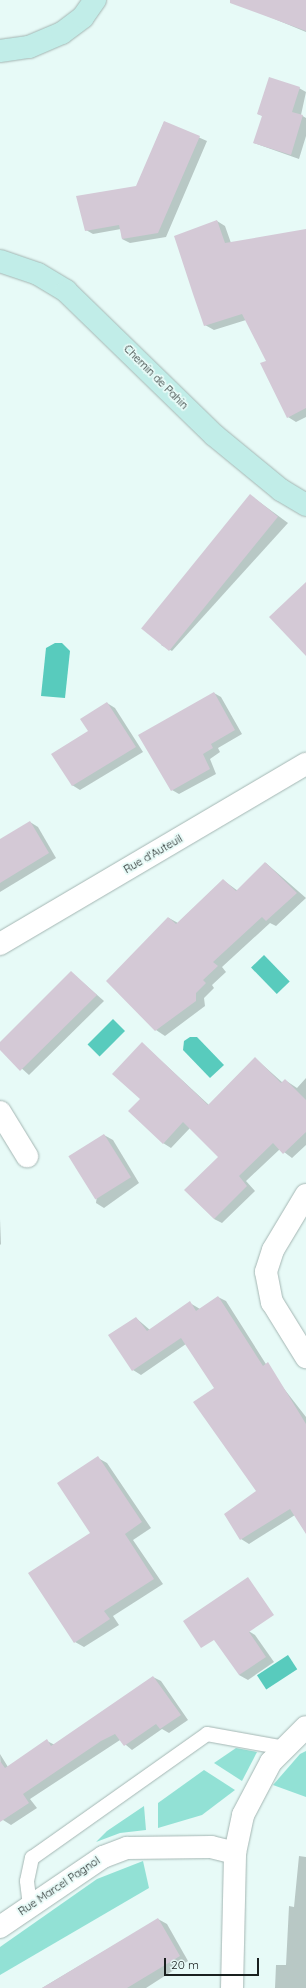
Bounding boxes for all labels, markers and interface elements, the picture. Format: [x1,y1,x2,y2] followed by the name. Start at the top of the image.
[121,342,191,412] street label: Chemin de Pahin
[121,832,185,876] street label: Rue d'Auteuil
[16,1854,102,1918] street label: Rue Marcel Pagnol
[166,1950,261,1976] scale bar
[171,1957,199,1972] text: 20 m

